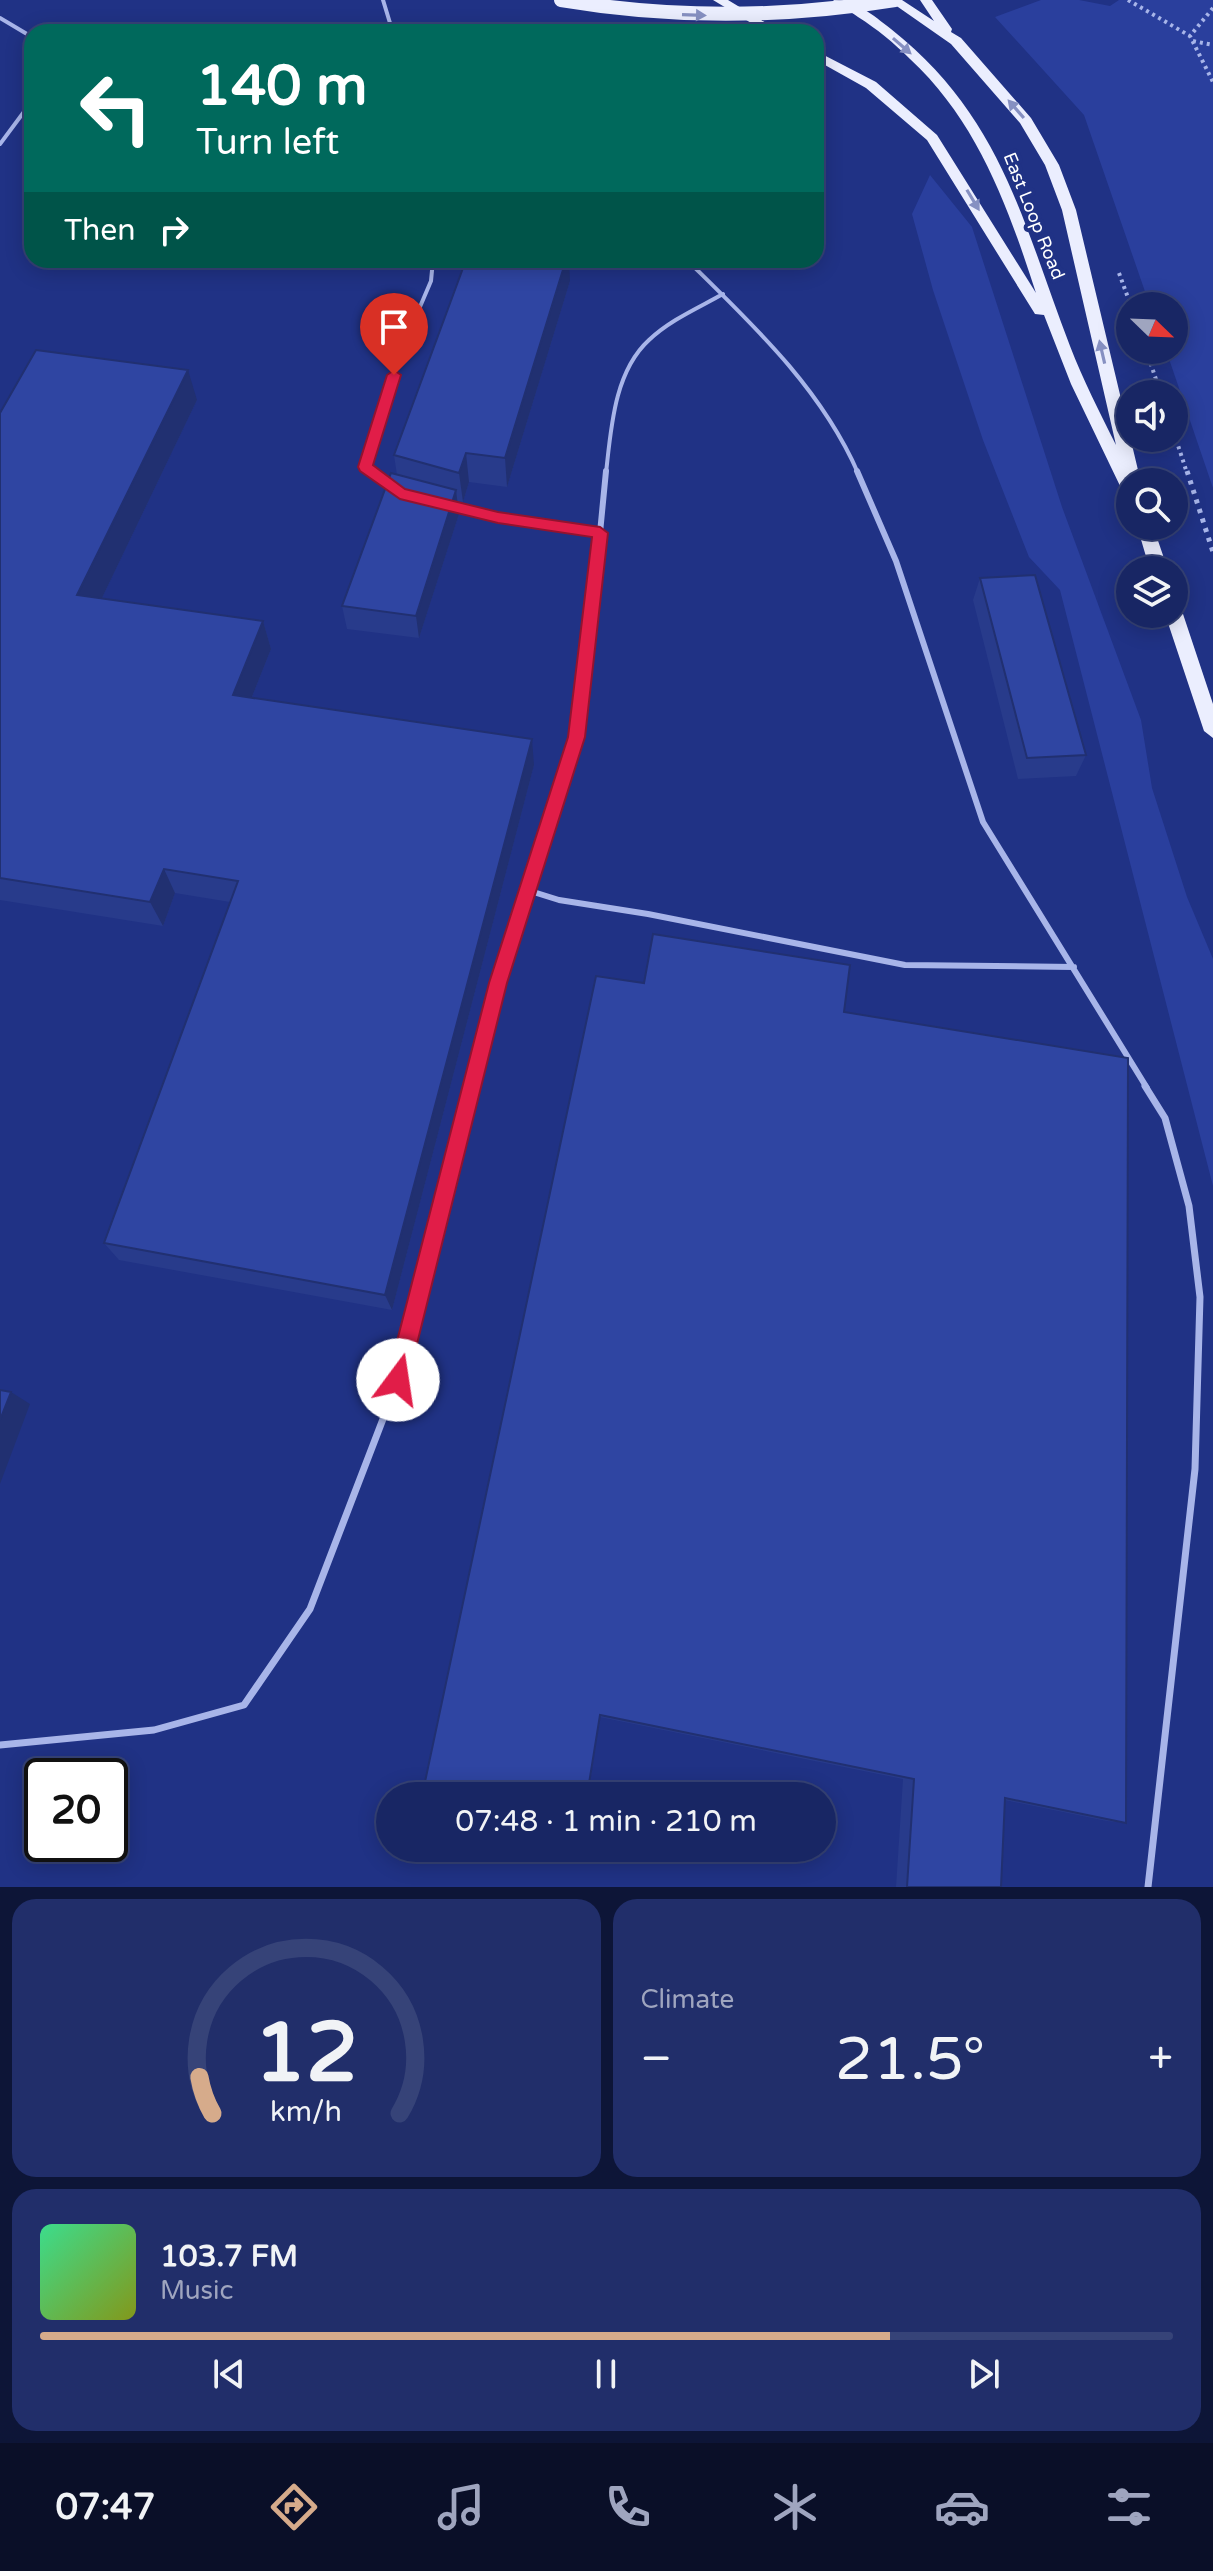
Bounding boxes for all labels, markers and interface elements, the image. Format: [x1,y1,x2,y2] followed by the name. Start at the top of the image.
[682,8,707,21] one-way arrow
[892,37,912,54] one-way arrow
[196,53,367,120] text: 140 m
[64,56,168,160] icon: left
[1008,100,1025,120] one-way arrow
[196,121,339,164] text: Turn left
[998,149,1070,283] street label: East Loop Road
[966,189,980,211] one-way arrow
[152,208,196,252] icon: right
[64,212,136,249] text: Then
[1116,292,1188,364] north arrow
[1116,292,1188,628] map controls
[360,293,428,375] pin
[372,305,416,349] icon: arrive
[1096,339,1108,364] one-way arrow
[1116,380,1188,452] button: sound
[1116,468,1188,540] button: search
[1116,556,1188,628] button: layers
[356,1338,440,1422] position arrow
[24,1758,128,1862] speed limit sign: 20
[455,1803,757,1840] text: 07:48 · 1 min · 210 m
[641,1984,734,2015] text: Climate
[254,2004,358,2104] text: 12
[835,2024,985,2096] text: 21.5°
[641,2033,672,2086] text: −
[1148,2033,1173,2086] text: +
[270,2095,342,2129] text: km/h
[160,2238,298,2275] text: 103.7 FM
[160,2275,233,2306] text: Music
[207,2352,251,2396] icon: previous
[584,2352,628,2396] icon: pause
[962,2352,1006,2396] icon: next
[266,2479,322,2535] icon: directions
[433,2479,489,2535] icon: music
[600,2479,656,2535] icon: phone
[767,2479,823,2535] icon: climate
[934,2479,990,2535] icon: car
[1101,2479,1157,2535] icon: filters
[56,2486,155,2529] text: 07:47

